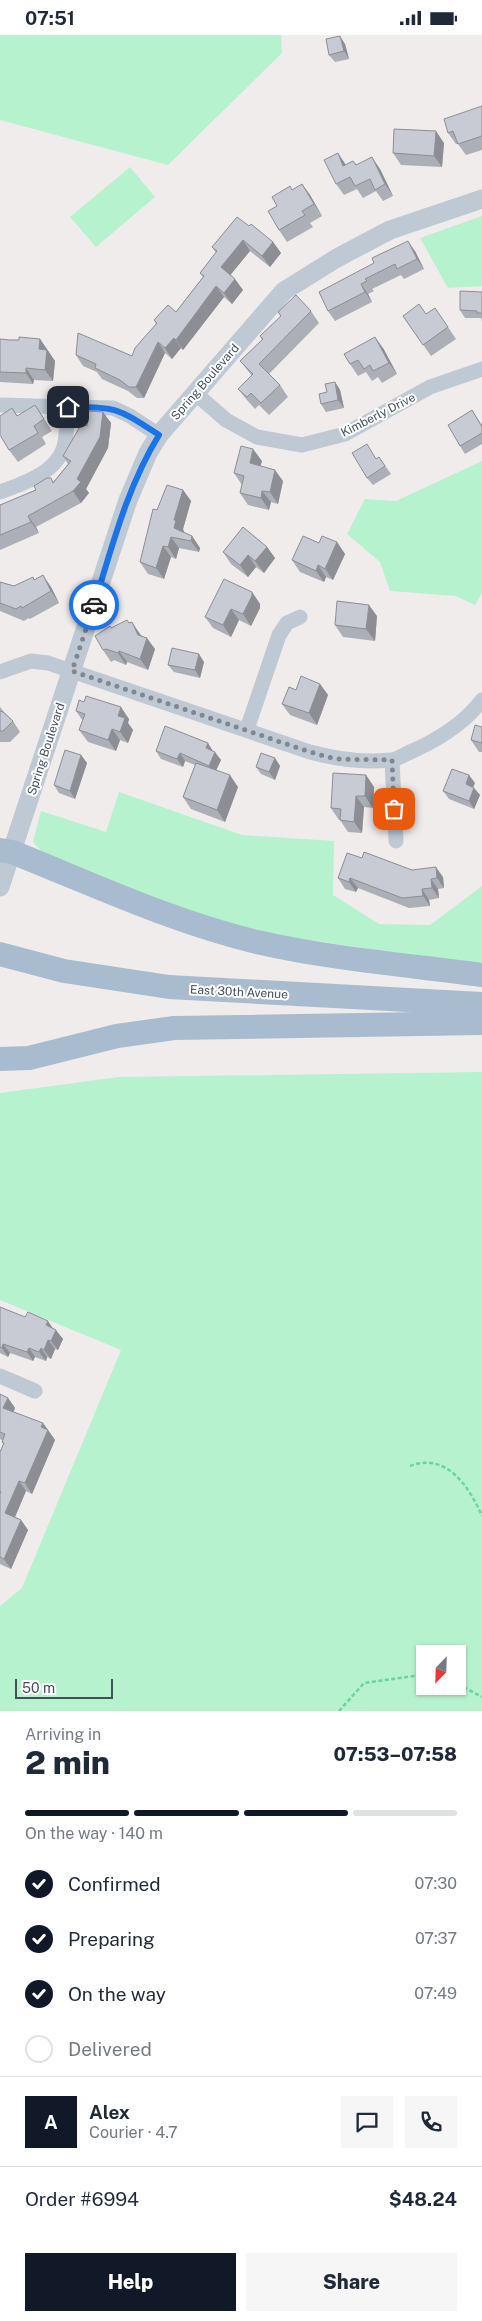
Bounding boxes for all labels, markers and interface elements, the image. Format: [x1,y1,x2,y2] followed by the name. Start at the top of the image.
[25,7,75,29] text: 07:51
[168,341,242,423] street label: Spring Boulevard
[47,386,89,428] pin
[338,390,418,440] street label: Kimberly Drive
[54,393,82,421] icon: home
[69,580,119,630] courier
[80,591,108,619] icon: car
[24,701,68,797] street label: Spring Boulevard
[373,788,415,830] pin
[380,795,408,823] icon: bag
[190,982,288,1002] street label: East 30th Avenue
[416,1645,466,1695] north arrow
[416,1645,466,1695] map controls
[15,1676,112,1699] scale bar
[22,1680,55,1696] text: 50 m
[25,1725,101,1744] text: Arriving in
[334,1743,457,1765] text: 07:53–07:58
[25,1744,110,1781] text: 2 min
[25,1824,163,1843] text: On the way · 140 m
[25,1870,53,1898] icon: check
[68,1873,161,1895] text: Confirmed
[415,1874,457,1893] text: 07:30
[25,1925,53,1953] icon: check
[68,1928,155,1950] text: Preparing
[415,1929,457,1948] text: 07:37
[25,1980,53,2008] icon: check
[68,1983,166,2005] text: On the way
[414,1984,457,2003] text: 07:49
[68,2038,152,2060] text: Delivered
[341,2096,393,2148] button: chat
[405,2096,457,2148] button: phone
[89,2101,130,2123] text: Alex
[44,2111,58,2133] text: A
[89,2123,178,2142] text: Courier · 4.7
[25,2188,139,2210] text: Order #6994
[389,2188,457,2210] text: $48.24
[25,2253,236,2311] button: Help
[246,2253,457,2311] button: Share

